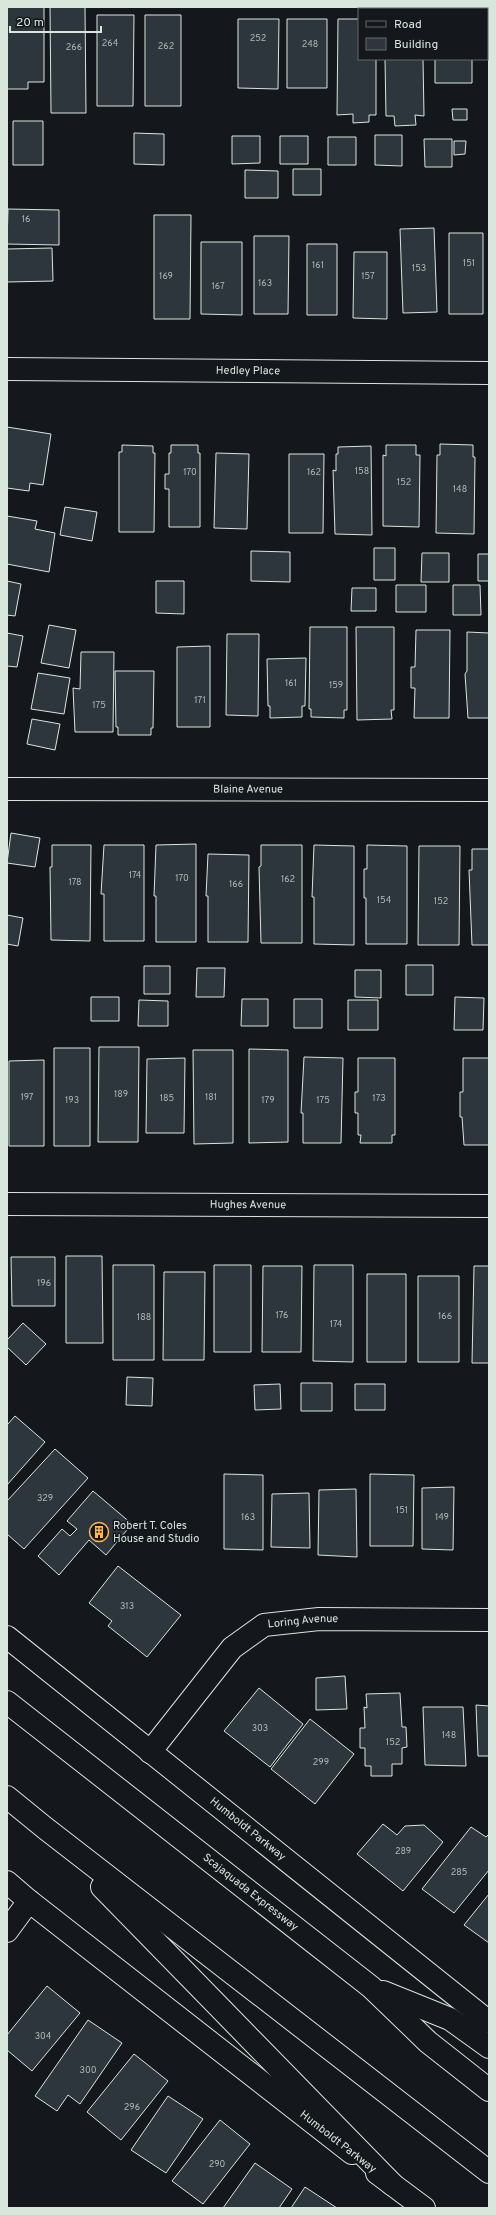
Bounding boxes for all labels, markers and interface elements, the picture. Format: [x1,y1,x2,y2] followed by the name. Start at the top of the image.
[10,8,101,34] scale bar
[358,8,488,60] legend
[16,15,44,31] text: 20 m
[394,17,422,33] text: Road
[250,33,266,44] house number: 252
[394,37,438,53] text: Building
[102,38,119,49] house number: 264
[302,39,318,50] house number: 248
[158,41,174,52] house number: 262
[66,42,82,53] house number: 266
[22,214,30,225] house number: 16
[463,258,475,269] house number: 151
[312,260,324,271] house number: 161
[412,263,426,274] house number: 153
[159,271,173,282] house number: 169
[361,271,375,282] house number: 157
[258,278,272,289] house number: 163
[211,281,225,292] house number: 167
[216,364,280,378] street label: Hedley Place
[355,466,369,477] house number: 158
[183,467,197,478] house number: 170
[307,467,321,478] house number: 162
[397,477,411,488] house number: 152
[453,484,467,495] house number: 148
[285,678,297,689] house number: 161
[329,680,343,691] house number: 159
[194,695,206,706] house number: 171
[92,700,106,711] house number: 175
[213,782,283,797] street label: Blaine Avenue
[129,870,142,881] house number: 174
[175,873,189,884] house number: 170
[281,874,295,885] house number: 162
[68,877,82,888] house number: 178
[229,879,243,890] house number: 166
[377,895,392,906] house number: 154
[434,896,448,907] house number: 152
[114,1089,128,1100] house number: 189
[20,1092,34,1103] house number: 197
[205,1092,217,1103] house number: 181
[160,1093,174,1104] house number: 185
[372,1093,386,1104] house number: 173
[65,1095,79,1106] house number: 193
[261,1095,275,1106] house number: 179
[316,1095,330,1106] house number: 175
[210,1198,286,1212] street label: Hughes Avenue
[37,1278,51,1289] house number: 196
[276,1310,288,1321] house number: 176
[438,1311,452,1322] house number: 166
[137,1312,151,1323] house number: 188
[330,1319,343,1330] house number: 174
[37,1493,53,1504] house number: 329
[396,1505,408,1516] house number: 151
[241,1512,255,1523] house number: 163
[435,1512,449,1523] house number: 149
[113,1519,199,1546] place label: Robert T. Coles House and Studio
[88,1521,110,1543] building icon: Robert T. Coles House and Studio
[120,1601,134,1612] house number: 313
[267,1612,338,1632] street label: Loring Avenue
[252,1723,268,1734] house number: 303
[442,1730,456,1741] house number: 148
[386,1737,400,1748] house number: 152
[313,1757,329,1768] house number: 299
[207,1795,289,1864] street label: Humboldt Parkway
[395,1846,411,1857] house number: 289
[200,1851,301,1934] street label: Scajaquada Expressway
[451,1867,467,1878] house number: 285
[35,2031,52,2042] house number: 304
[80,2065,97,2076] house number: 300
[124,2102,140,2113] house number: 296
[297,2108,379,2176] street label: Humboldt Parkway
[209,2159,226,2170] house number: 290

